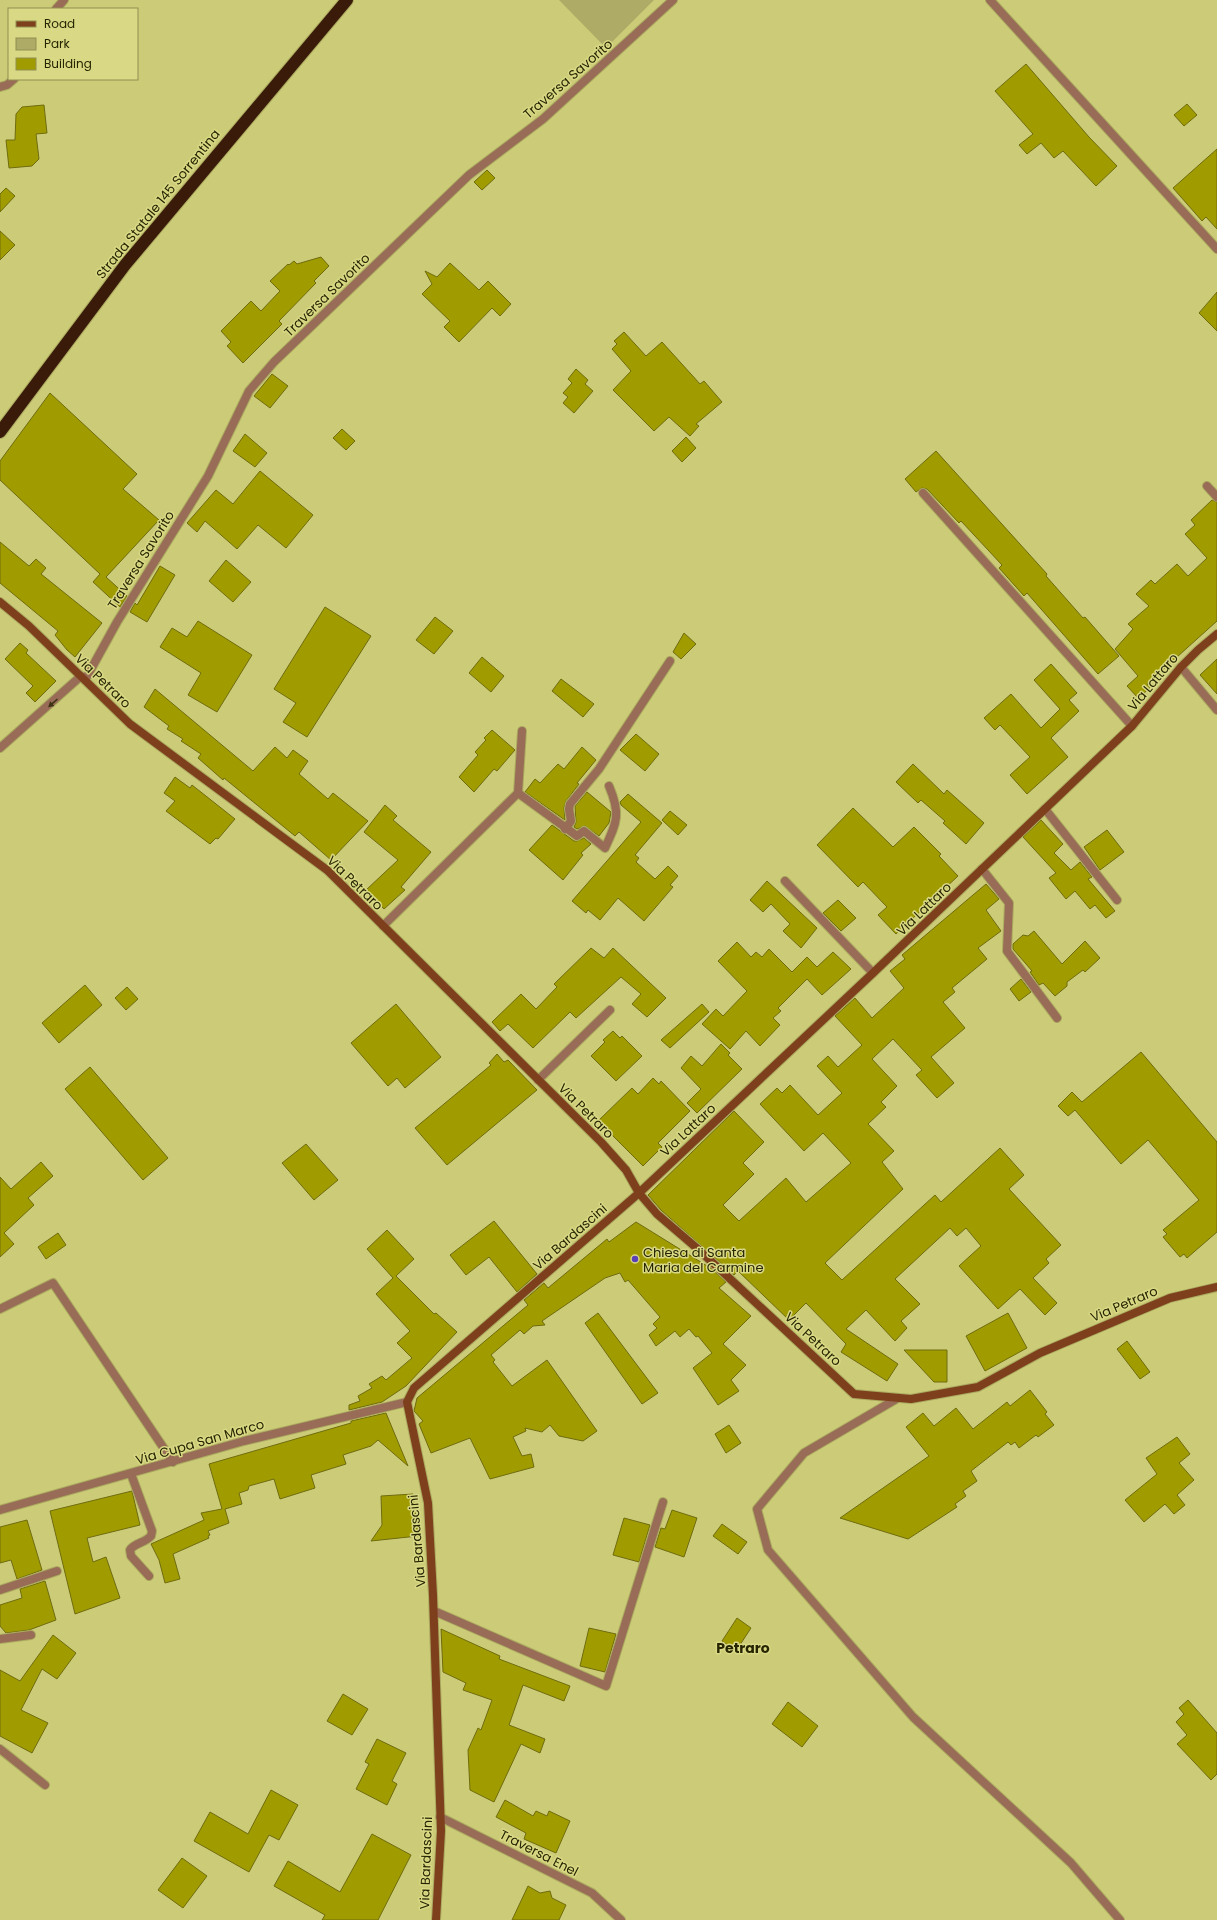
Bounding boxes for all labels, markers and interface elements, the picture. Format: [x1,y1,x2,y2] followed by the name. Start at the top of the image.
[8,8,138,80] legend
[44,15,75,32] text: Road
[44,35,71,52] text: Park
[519,35,617,123] street label: Traversa Savorito
[44,55,92,72] text: Building
[92,125,224,283] street label: Strada Statale 145 Sorrentina
[280,249,374,341] street label: Traversa Savorito
[103,507,179,613] street label: Traversa Savorito
[71,649,135,713] street label: Via Petraro
[1123,649,1183,715] street label: Via Lattaro
[47,698,58,707] one-way arrow
[323,851,387,915] street label: Via Petraro
[892,878,956,940] street label: Via Lattaro
[554,1079,618,1143] street label: Via Petraro
[656,1099,720,1161] street label: Via Lattaro
[529,1199,611,1275] street label: Via Bardascini
[643,1243,763,1277] place label: Chiesa di Santa Maria del Carmine
[630,1254,640,1264] marker: Chiesa di Santa Maria del Carmine
[1087,1281,1161,1327] street label: Via Petraro
[780,1308,846,1370] street label: Via Petraro
[134,1415,266,1469] street label: Via Cupa San Marco
[403,1494,431,1588] street label: Via Bardascini
[716,1638,770,1658] district label: Petraro
[415,1816,437,1910] street label: Via Bardascini
[496,1825,582,1881] street label: Traversa Enel

